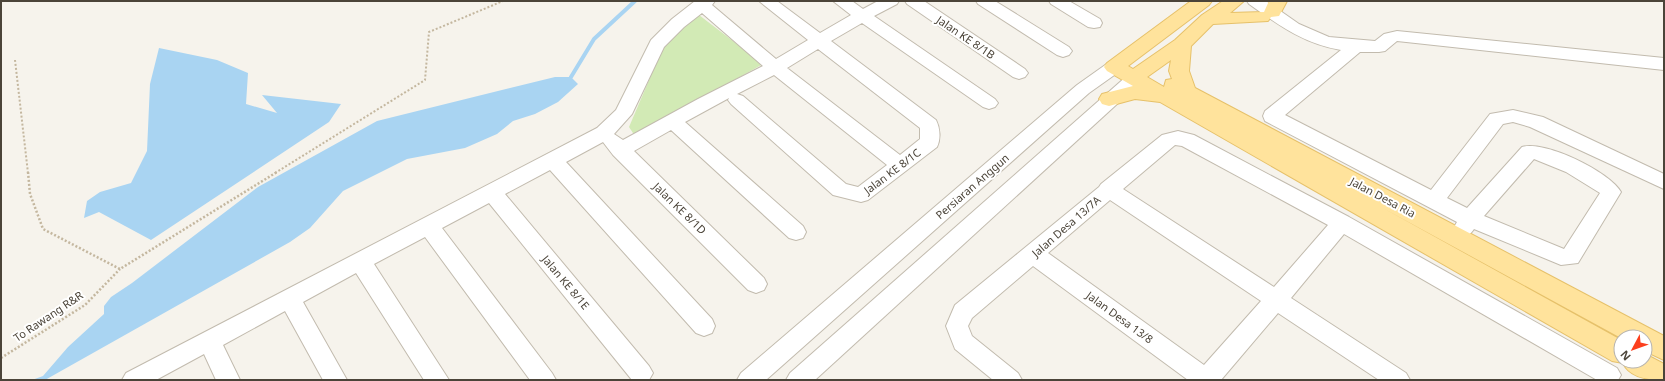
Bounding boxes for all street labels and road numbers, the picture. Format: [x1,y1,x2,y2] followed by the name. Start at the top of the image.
[933,11,998,62] street label: Jalan KE 8/1B
[860,145,923,198] street label: Jalan KE 8/1C
[932,150,1012,222] street label: Persiaran Anggun
[1347,173,1418,221] street label: Jalan Desa Ria
[649,178,710,237] street label: Jalan KE 8/1D
[1028,191,1104,261] street label: Jalan Desa 13/7A
[538,251,593,312] street label: Jalan KE 8/1E
[10,287,86,345] street label: To Rawang R&R
[1083,287,1157,346] street label: Jalan Desa 13/8

